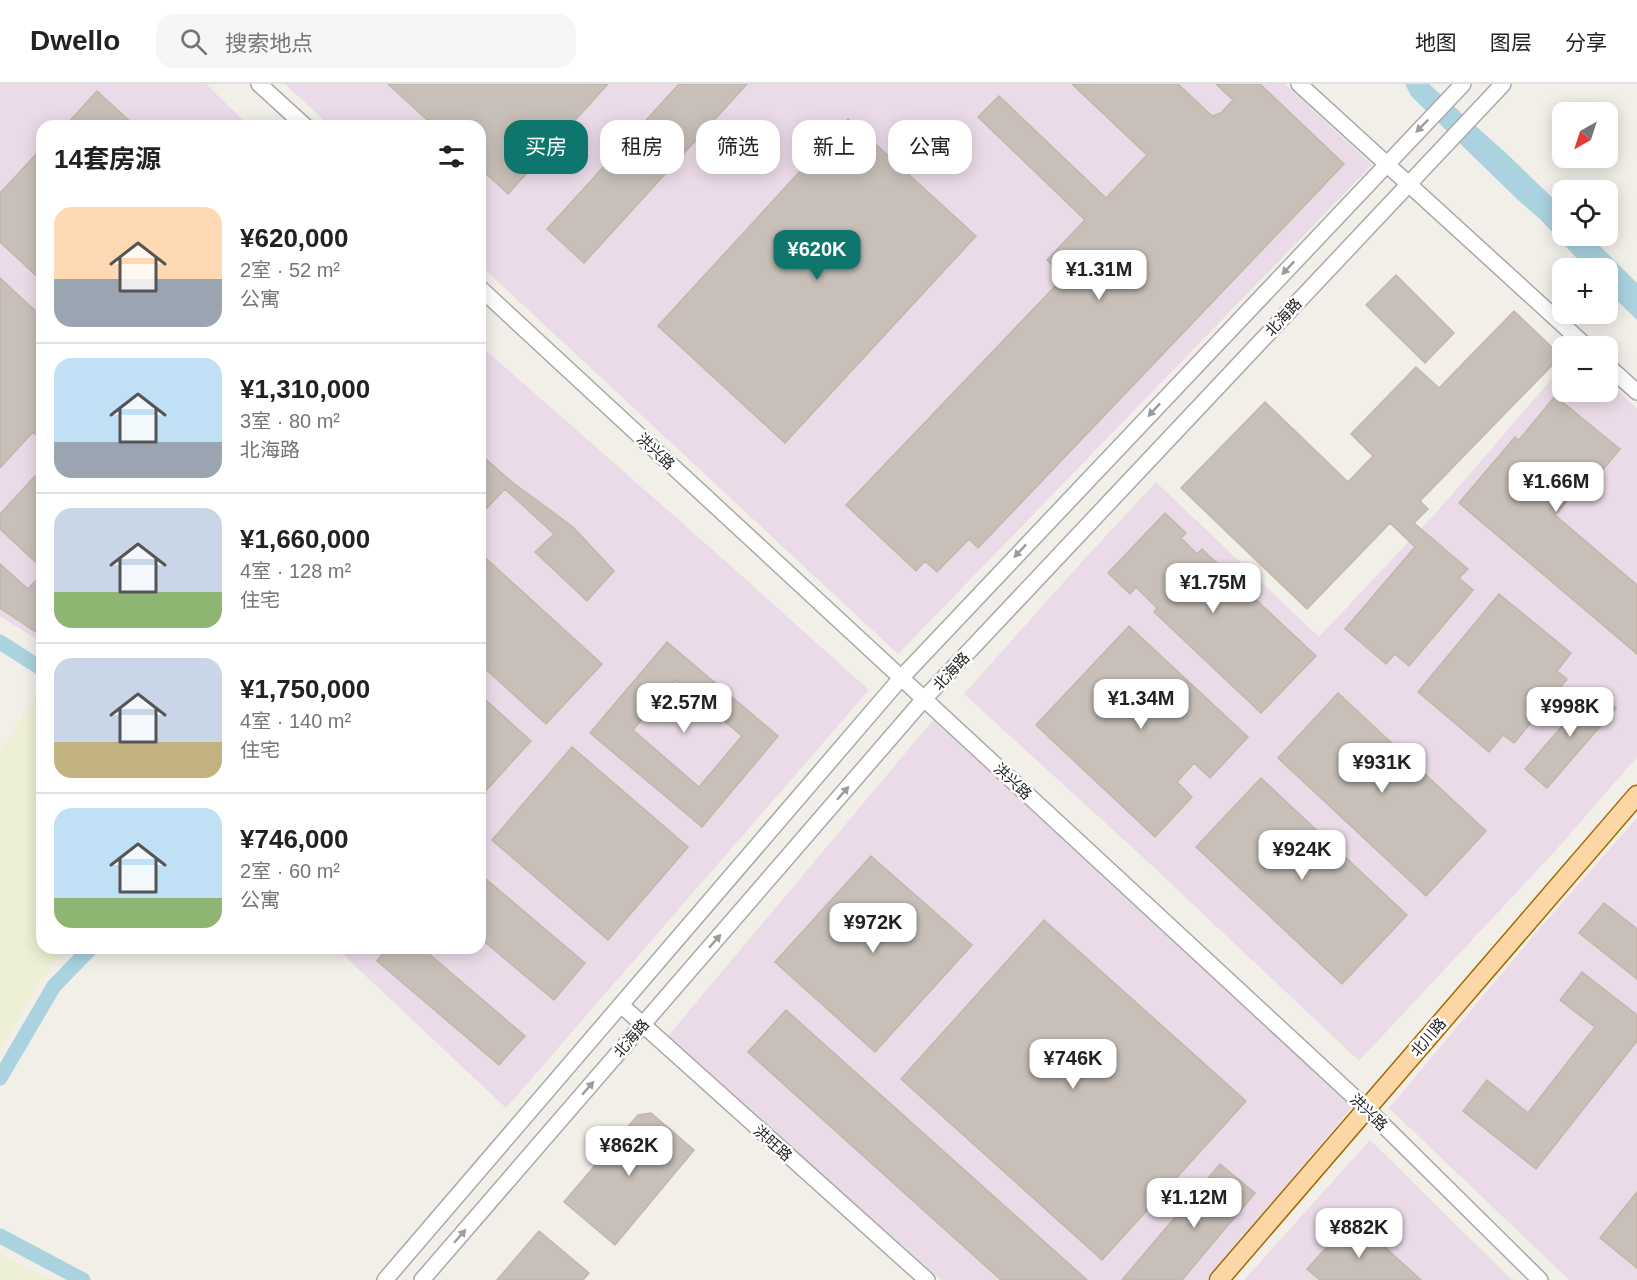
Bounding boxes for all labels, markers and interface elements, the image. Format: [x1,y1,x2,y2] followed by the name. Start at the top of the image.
[156,14,576,68] search box
[30,25,120,56] text: Dwello
[177,25,210,58] icon: search
[225,31,313,56] text: 搜索地点
[1415,31,1457,54] text: 地图
[1490,31,1532,54] text: 图层
[1565,31,1607,54] text: 分享
[1552,102,1618,168] north arrow
[1552,102,1618,402] map controls
[1415,119,1429,134] one-way arrow
[504,120,588,174] chip: 买房
[600,120,684,174] chip: 租房
[696,120,780,174] chip: 筛选
[792,120,876,174] chip: 新上
[888,120,972,174] chip: 公寓
[435,140,468,173] icon: filters
[54,144,161,174] text: 14套房源
[1552,180,1618,246] button: locate
[240,223,348,253] text: ¥620,000
[775,230,859,281] pin: ¥620K
[102,231,174,303] icon: home
[788,238,846,260] text: ¥620K
[1050,250,1148,301] pin: ¥1.31M
[1066,258,1132,280] text: ¥1.31M
[1552,258,1618,324] button: +
[240,259,340,281] text: 2室 · 52 m²
[1281,260,1295,275] one-way arrow
[240,288,280,310] text: 公寓
[1261,295,1305,339] street label: 北海路
[1552,336,1618,402] button: −
[240,374,370,404] text: ¥1,310,000
[102,382,174,454] icon: home
[1147,402,1161,417] one-way arrow
[240,410,340,432] text: 3室 · 80 m²
[634,429,678,473] street label: 洪兴路
[240,439,300,461] text: 北海路
[1507,462,1605,513] pin: ¥1.66M
[1523,470,1589,492] text: ¥1.66M
[240,524,370,554] text: ¥1,660,000
[102,532,174,604] icon: home
[1014,544,1028,558] one-way arrow
[240,560,351,582] text: 4室 · 128 m²
[1164,563,1262,614] pin: ¥1.75M
[1180,571,1246,593] text: ¥1.75M
[240,589,280,611] text: 住宅
[929,649,973,693] street label: 北海路
[240,674,370,704] text: ¥1,750,000
[1092,679,1190,730] pin: ¥1.34M
[102,682,174,754] icon: home
[635,683,733,734] pin: ¥2.57M
[1108,687,1174,709] text: ¥1.34M
[1528,687,1612,738] pin: ¥998K
[651,691,717,713] text: ¥2.57M
[1541,695,1599,717] text: ¥998K
[240,710,351,732] text: 4室 · 140 m²
[240,739,280,761] text: 住宅
[1340,743,1424,794] pin: ¥931K
[1353,751,1411,773] text: ¥931K
[991,759,1035,803] street label: 洪兴路
[836,786,849,801] one-way arrow
[240,824,348,854] text: ¥746,000
[1260,830,1344,881] pin: ¥924K
[102,832,174,904] icon: home
[1273,838,1331,860] text: ¥924K
[240,860,340,882] text: 2室 · 60 m²
[240,889,280,911] text: 公寓
[831,903,915,954] pin: ¥972K
[844,911,902,933] text: ¥972K
[708,934,721,949] one-way arrow
[1407,1014,1449,1060] street label: 北川路
[610,1015,652,1061] street label: 北海路
[1031,1039,1115,1090] pin: ¥746K
[1044,1047,1102,1069] text: ¥746K
[581,1081,594,1096] one-way arrow
[1347,1090,1391,1134] street label: 洪兴路
[751,1122,795,1164] street label: 洪旺路
[587,1126,671,1177] pin: ¥862K
[600,1134,658,1156] text: ¥862K
[1145,1178,1243,1229] pin: ¥1.12M
[1161,1186,1227,1208] text: ¥1.12M
[1317,1208,1401,1259] pin: ¥882K
[1330,1216,1388,1238] text: ¥882K
[453,1229,466,1244] one-way arrow

